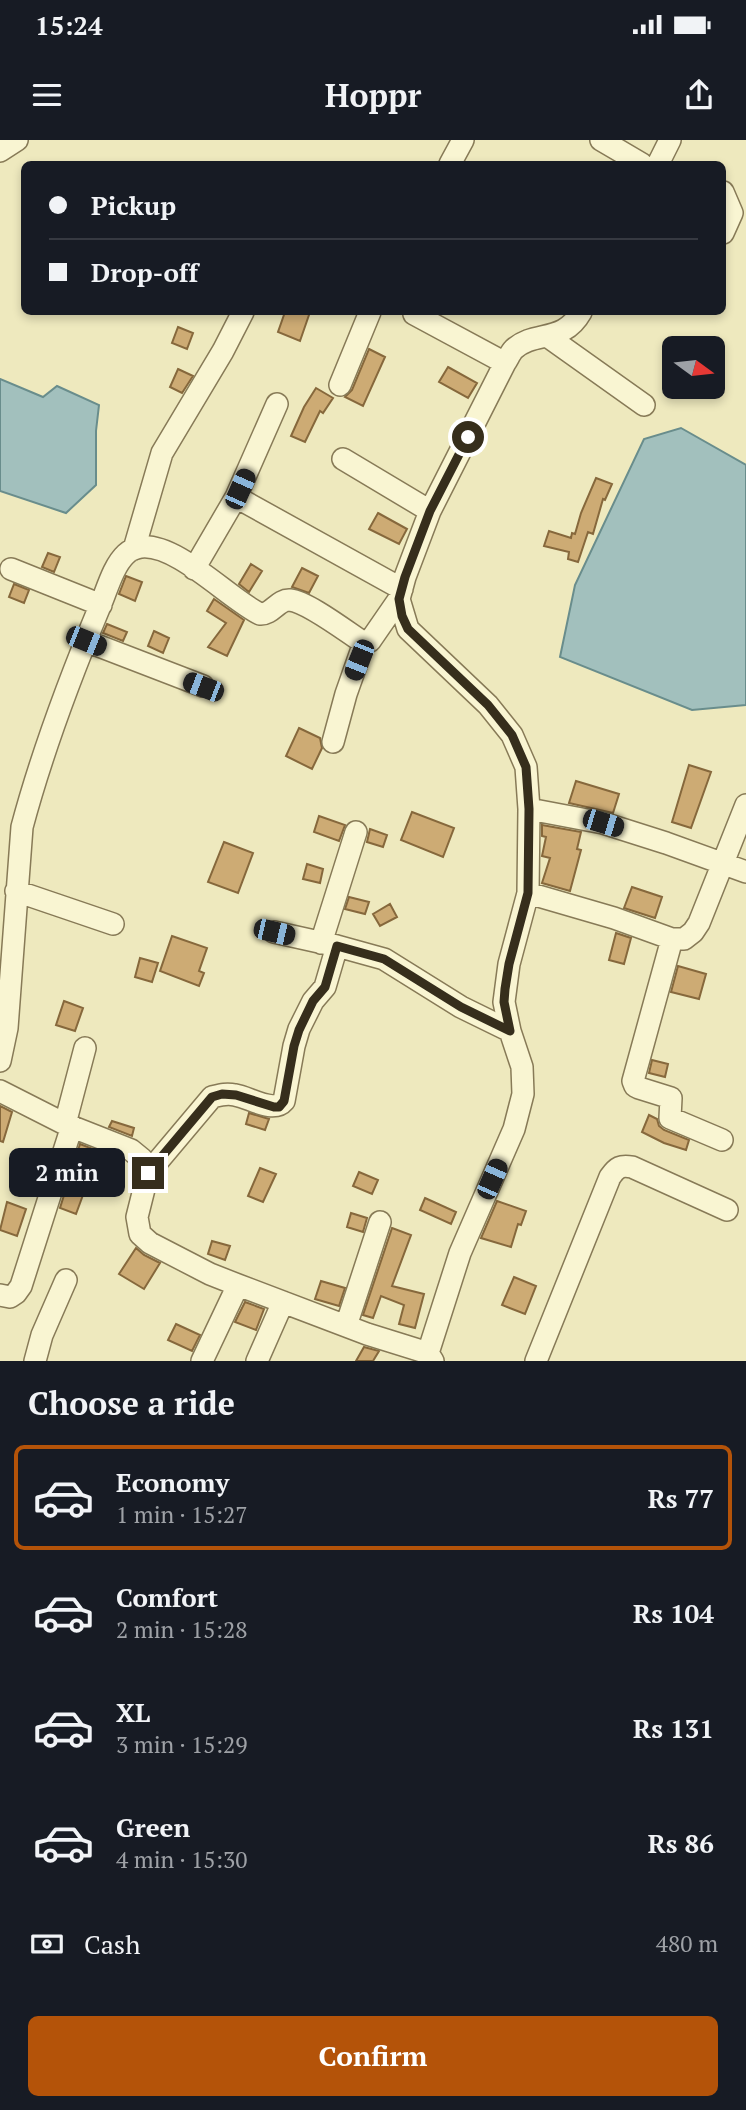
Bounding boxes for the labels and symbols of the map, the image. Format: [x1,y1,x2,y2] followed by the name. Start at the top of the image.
[662,336,724,399] north arrow
[452,421,484,453] route start
[222,466,259,512] car
[63,623,110,659] car
[342,637,377,683] car
[180,670,227,704] car
[580,807,627,839] car
[252,917,297,947] car
[8,1149,124,1198] callout: 2 min
[474,1156,511,1202] car
[132,1157,164,1189] route end

